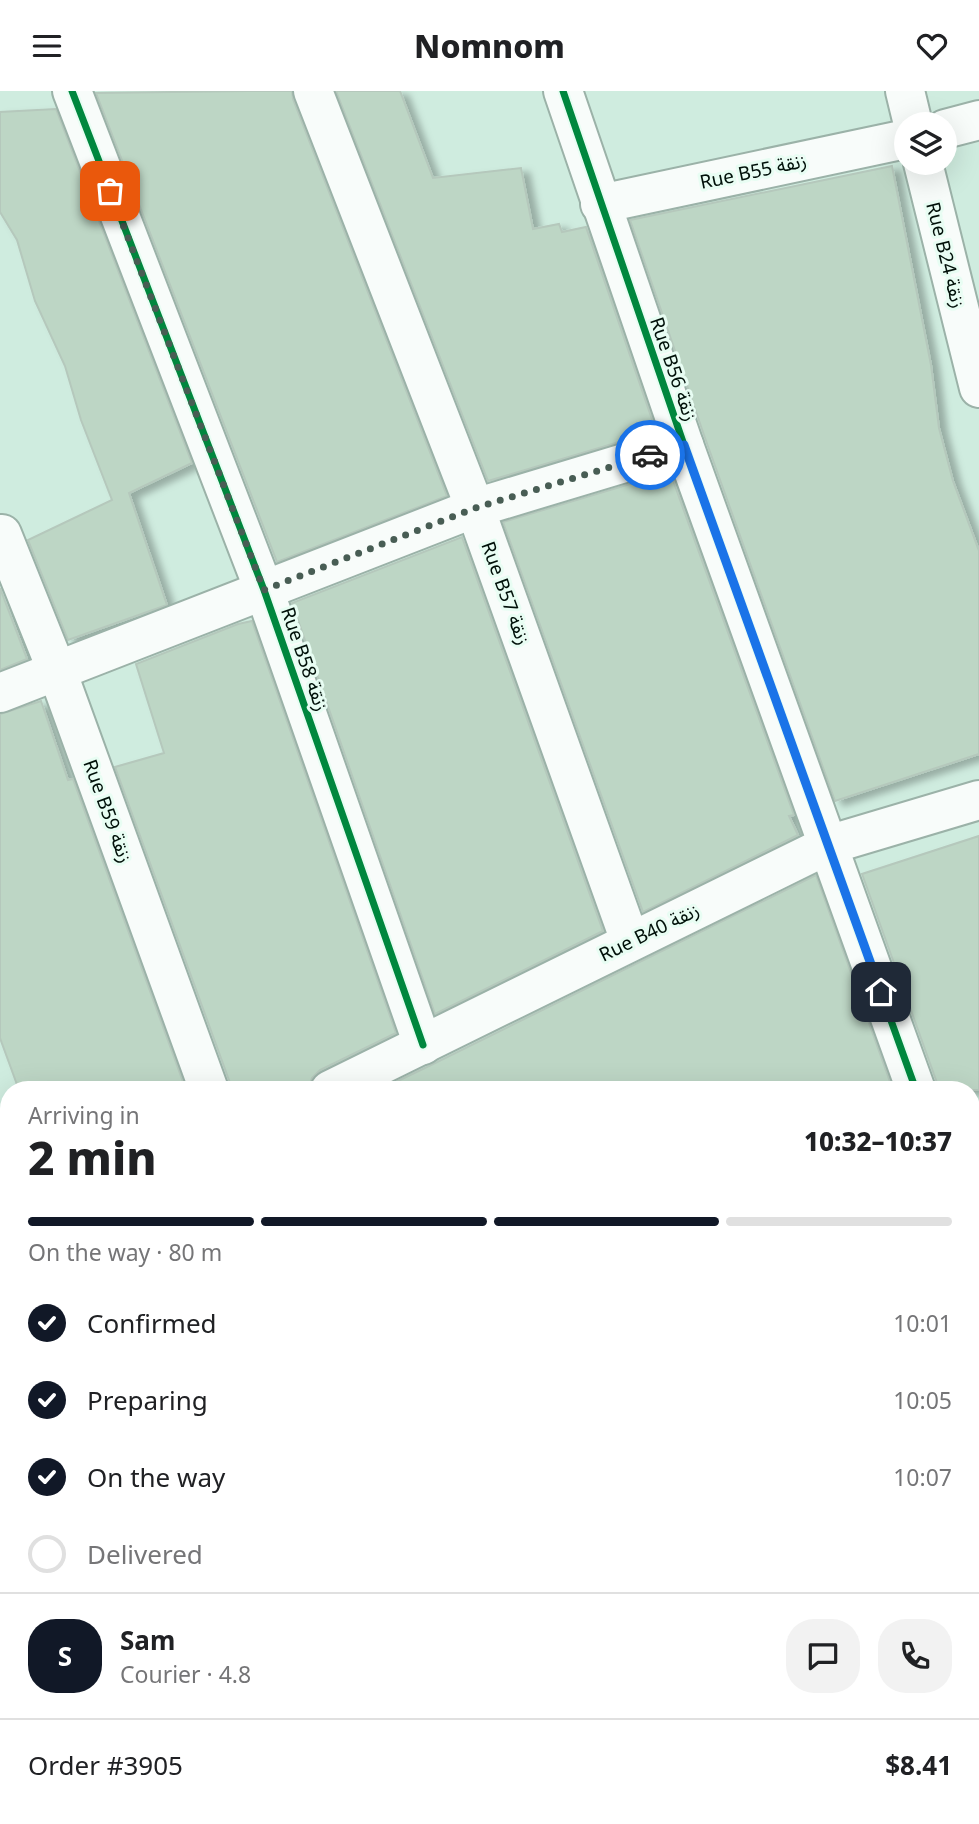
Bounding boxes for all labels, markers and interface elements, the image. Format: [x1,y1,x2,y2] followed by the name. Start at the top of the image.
[414,24,565,67] text: Nomnom
[28,27,66,65] icon: menu
[913,27,951,65] icon: heart
[894,112,957,175] map controls
[894,112,957,175] button: layers
[697,147,809,195] street label: Rue B55 زنقة
[80,161,140,221] pin
[91,172,129,210] icon: bag
[920,199,972,311] street label: Rue B24 زنقة
[644,314,704,424] street label: Rue B56 زنقة
[615,420,685,490] courier
[631,436,669,474] icon: car
[475,538,537,648] street label: Rue B57 زنقة
[275,604,335,714] street label: Rue B58 زنقة
[77,756,139,866] street label: Rue B59 زنقة
[595,897,703,967] street label: Rue B40 زنقة
[851,962,911,1022] pin
[862,973,900,1011] icon: home
[28,1099,140,1131] text: Arriving in
[804,1123,952,1159] text: 10:32–10:37
[28,1126,157,1188] text: 2 min
[28,1236,222,1268] text: On the way · 80 m
[28,1304,66,1342] icon: check
[87,1305,217,1341] text: Confirmed
[893,1307,952,1339] text: 10:01
[28,1381,66,1419] icon: check
[87,1382,208,1418] text: Preparing
[893,1384,952,1416] text: 10:05
[28,1458,66,1496] icon: check
[87,1459,225,1495] text: On the way
[893,1461,952,1493] text: 10:07
[87,1536,203,1572] text: Delivered
[786,1619,860,1693] button: chat
[878,1619,952,1693] button: phone
[120,1622,175,1658] text: Sam
[58,1638,72,1674] text: S
[120,1658,251,1690] text: Courier · 4.8
[28,1747,183,1783] text: Order #3905
[885,1747,952,1783] text: $8.41

